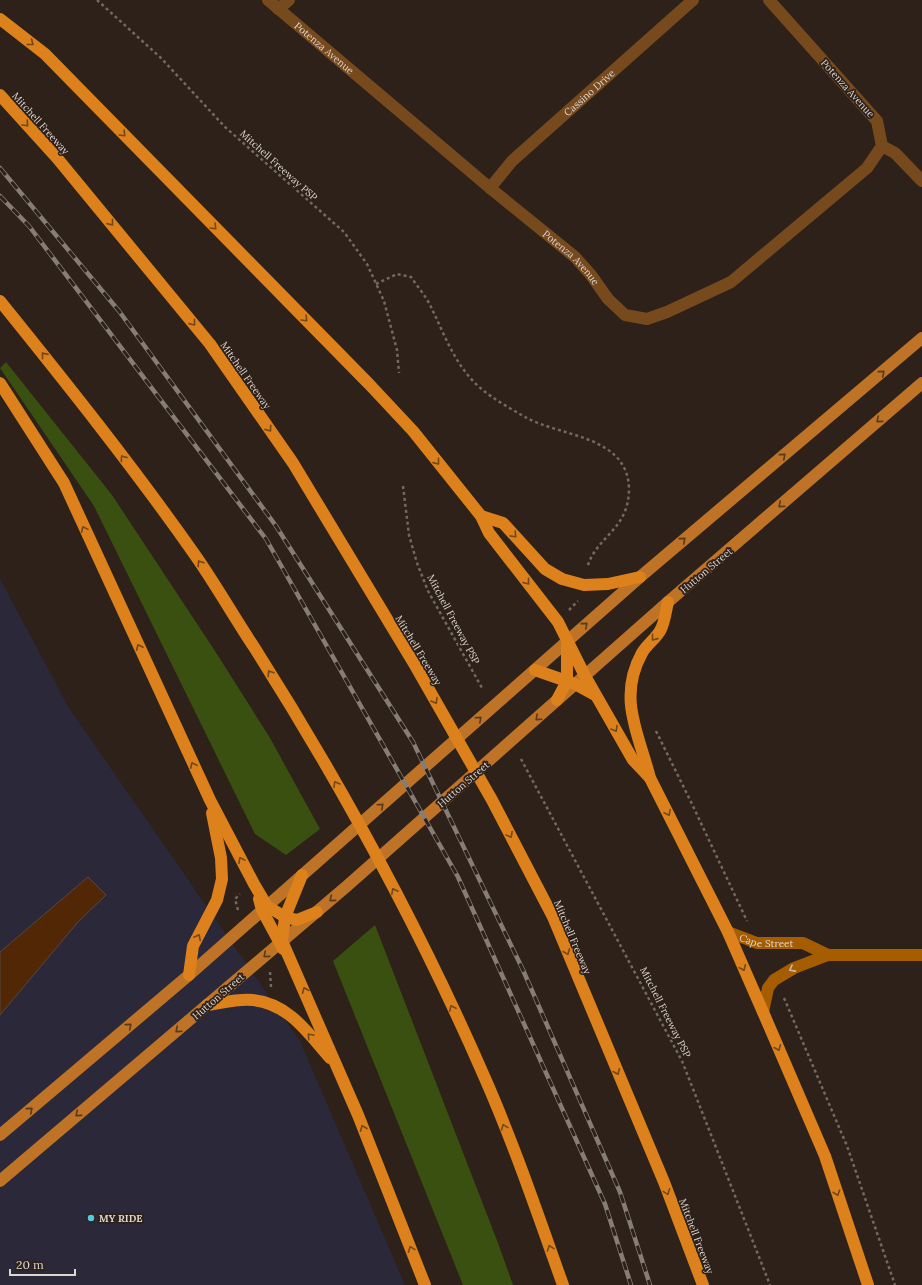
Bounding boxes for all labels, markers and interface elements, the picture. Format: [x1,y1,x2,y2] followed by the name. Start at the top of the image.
[292,19,357,77] street label: Potenza Avenue
[26,38,33,45] one-way arrow
[818,56,878,121] street label: Potenza Avenue
[561,66,618,119] street label: Cassino Drive
[9,89,73,158] street label: Mitchell Freeway
[22,119,29,127] one-way arrow
[237,127,320,204] street label: Mitchell Freeway PSP
[118,129,126,137] one-way arrow
[106,218,113,225] one-way arrow
[209,222,217,230] one-way arrow
[540,227,602,288] street label: Potenza Avenue
[301,314,308,322] one-way arrow
[189,319,196,326] one-way arrow
[217,339,274,412] street label: Mitchell Freeway
[42,352,49,360] one-way arrow
[877,370,885,377] one-way arrow
[877,416,884,423] one-way arrow
[264,425,272,432] one-way arrow
[778,454,785,461] one-way arrow
[120,455,128,462] one-way arrow
[432,457,439,464] one-way arrow
[778,501,786,508] one-way arrow
[81,526,89,533] one-way arrow
[509,530,516,537] one-way arrow
[679,538,686,545] one-way arrow
[678,545,735,596] street label: Hutton Street
[197,560,205,567] one-way arrow
[424,572,483,666] street label: Mitchell Freeway PSP
[523,577,530,584] one-way arrow
[393,613,445,688] street label: Mitchell Freeway
[580,623,588,630] one-way arrow
[652,633,659,640] one-way arrow
[136,644,144,651] one-way arrow
[268,670,275,677] one-way arrow
[431,697,438,704] one-way arrow
[535,713,542,720] one-way arrow
[474,717,481,724] one-way arrow
[611,725,618,732] one-way arrow
[435,758,492,810] street label: Hutton Street
[190,762,198,769] one-way arrow
[334,781,341,788] one-way arrow
[377,803,384,810] one-way arrow
[663,809,671,816] one-way arrow
[505,831,513,838] one-way arrow
[238,856,246,864] one-way arrow
[392,888,399,895] one-way arrow
[329,894,337,901] one-way arrow
[551,898,594,977] street label: Mitchell Freeway
[737,931,793,950] street label: Cape Street
[193,934,201,941] one-way arrow
[562,947,570,955] one-way arrow
[263,951,271,958] one-way arrow
[739,964,747,971] one-way arrow
[789,964,796,972] one-way arrow
[637,965,694,1060] street label: Mitchell Freeway PSP
[190,970,247,1022] street label: Hutton Street
[302,987,310,995] one-way arrow
[449,1004,457,1012] one-way arrow
[124,1023,131,1030] one-way arrow
[175,1026,182,1033] one-way arrow
[307,1033,315,1041] one-way arrow
[773,1043,781,1051] one-way arrow
[612,1068,620,1075] one-way arrow
[25,1108,32,1115] one-way arrow
[75,1110,83,1117] one-way arrow
[500,1123,508,1130] one-way arrow
[360,1124,368,1132] one-way arrow
[663,1188,671,1195] one-way arrow
[832,1190,841,1197] one-way arrow
[676,1197,717,1276] street label: Mitchell Freeway
[99,1212,142,1225] place label: MY RIDE
[86,1213,96,1223] marker: MY RIDE
[408,1245,416,1252] one-way arrow
[546,1245,554,1252] one-way arrow
[10,1251,75,1277] scale bar
[16,1257,44,1272] text: 20 m

